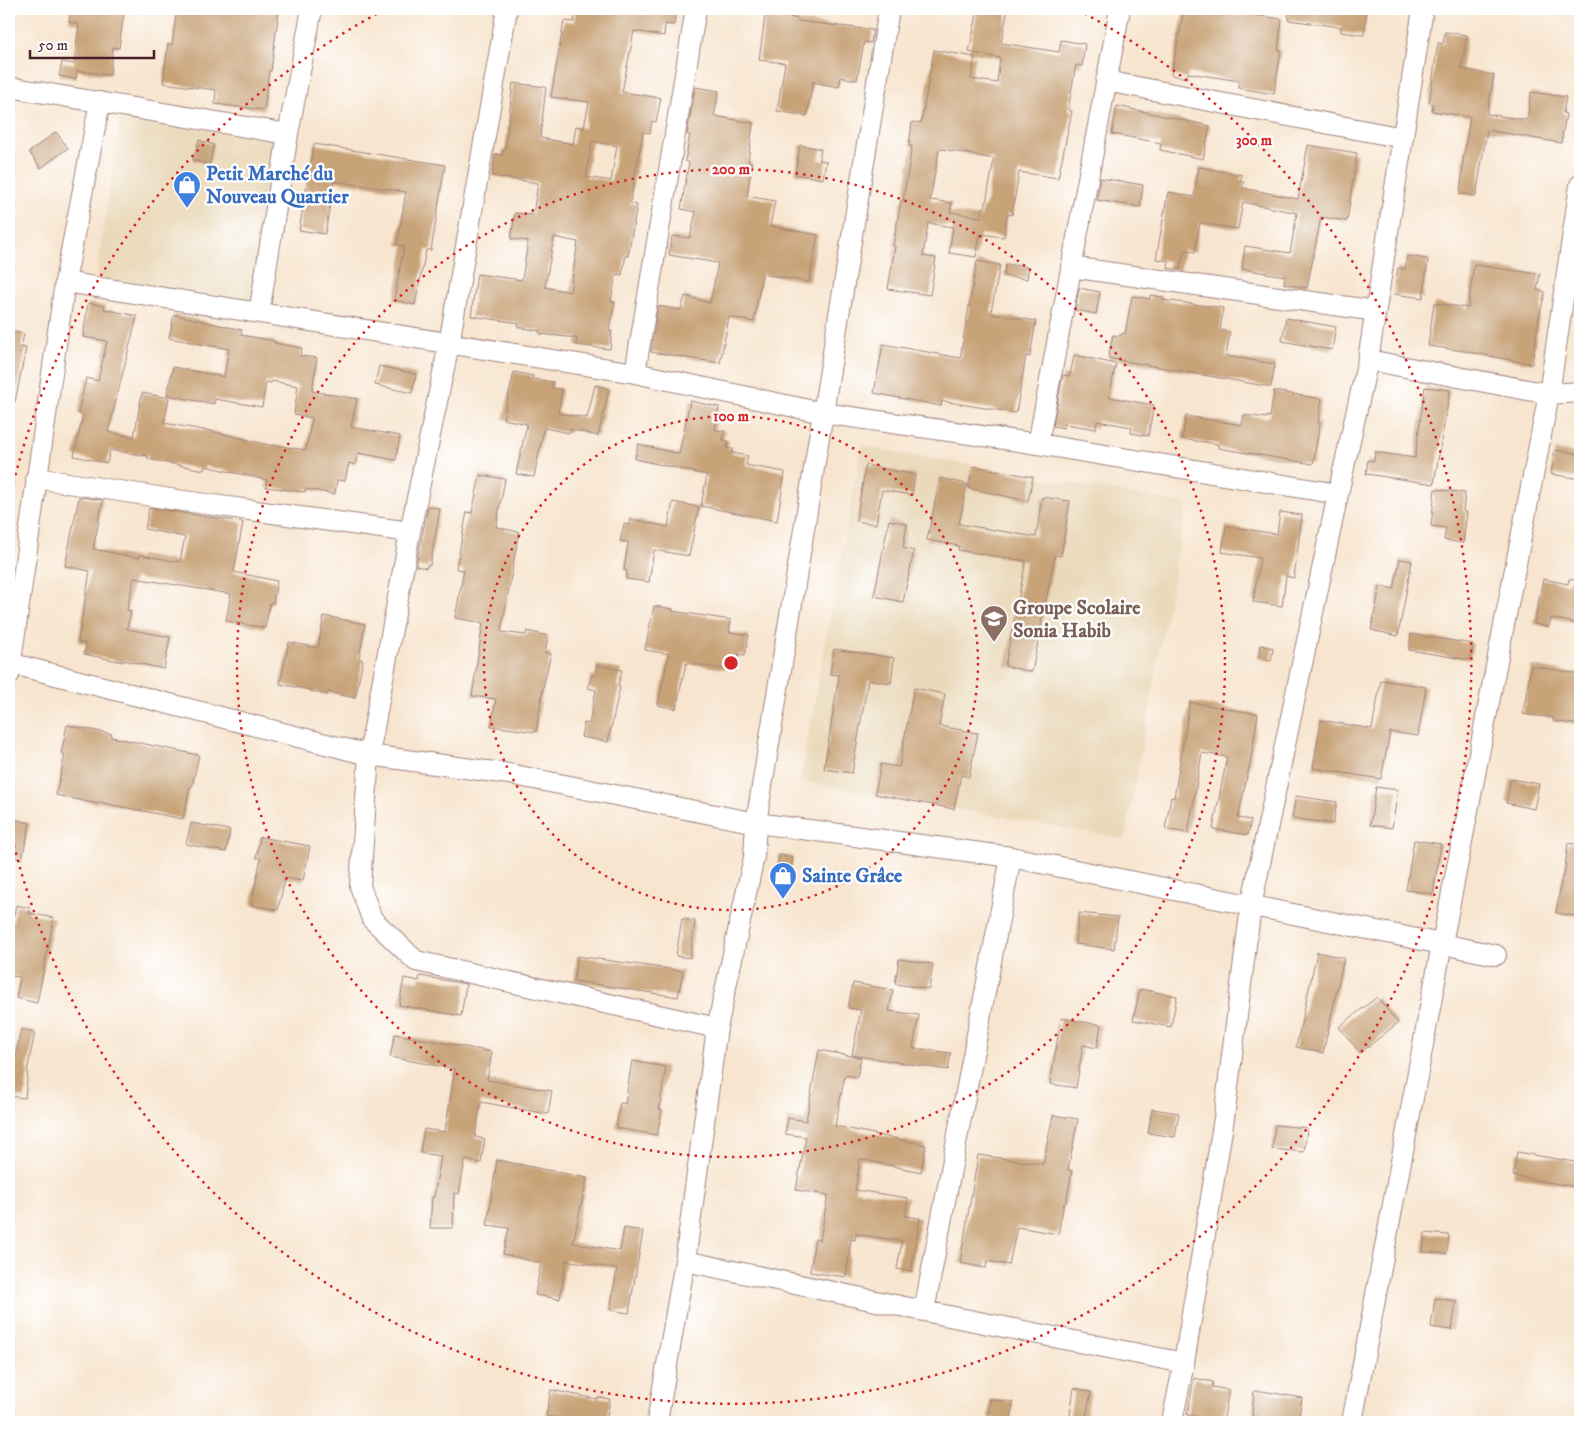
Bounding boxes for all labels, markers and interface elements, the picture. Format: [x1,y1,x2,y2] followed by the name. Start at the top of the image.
[30,28,154,60] scale bar
[38,36,68,55] text: 50 m
[1236,131,1273,150] text: 300 m
[712,160,751,179] text: 200 m
[206,162,349,210] place label: Petit Marché du Nouveau Quartier
[172,170,202,209] shop icon: Petit Marché du Nouveau Quartier
[713,407,750,426] text: 100 m
[1013,596,1141,644] place label: Groupe Scolaire Sonia Habib
[979,604,1009,643] school or university icon: Groupe Scolaire Sonia Habib
[722,654,740,672] centre of rings
[768,861,798,900] shop icon: Sainte Grâce
[802,864,903,889] place label: Sainte Grâce

